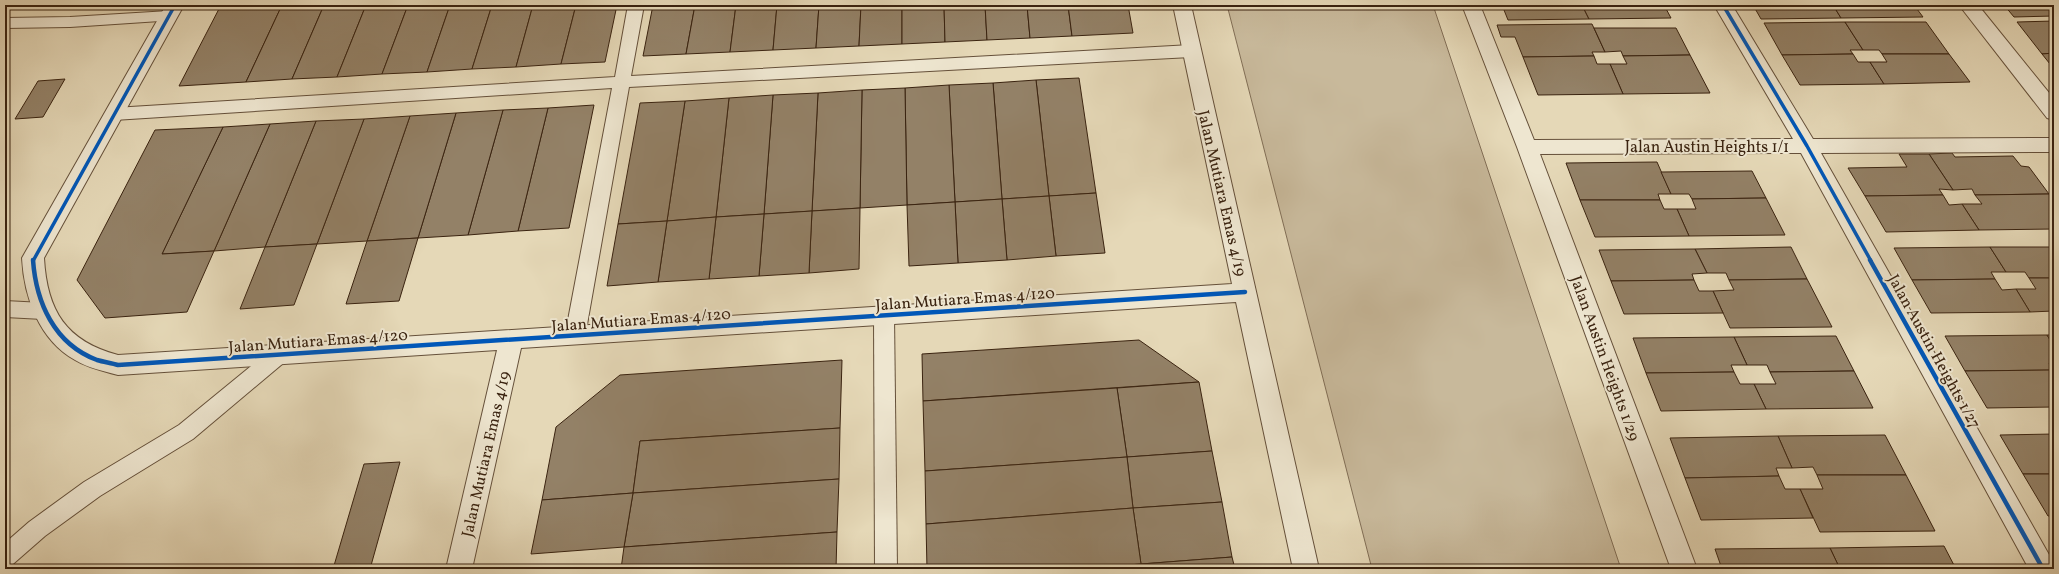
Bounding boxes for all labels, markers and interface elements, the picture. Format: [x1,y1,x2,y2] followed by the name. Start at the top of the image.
[1191,108,1251,279] street label: Jalan Mutiara Emas 4/19
[1625,137,1789,159] street label: Jalan Austin Heights 1/1
[1882,271,1985,433] street label: Jalan Austin Heights 1/27
[1564,273,1644,444] street label: Jalan Austin Heights 1/29
[875,283,1055,317] street label: Jalan Mutiara Emas 4/120
[551,304,731,338] street label: Jalan Mutiara Emas 4/120
[228,325,408,359] street label: Jalan Mutiara Emas 4/120
[457,369,517,540] street label: Jalan Mutiara Emas 4/19

